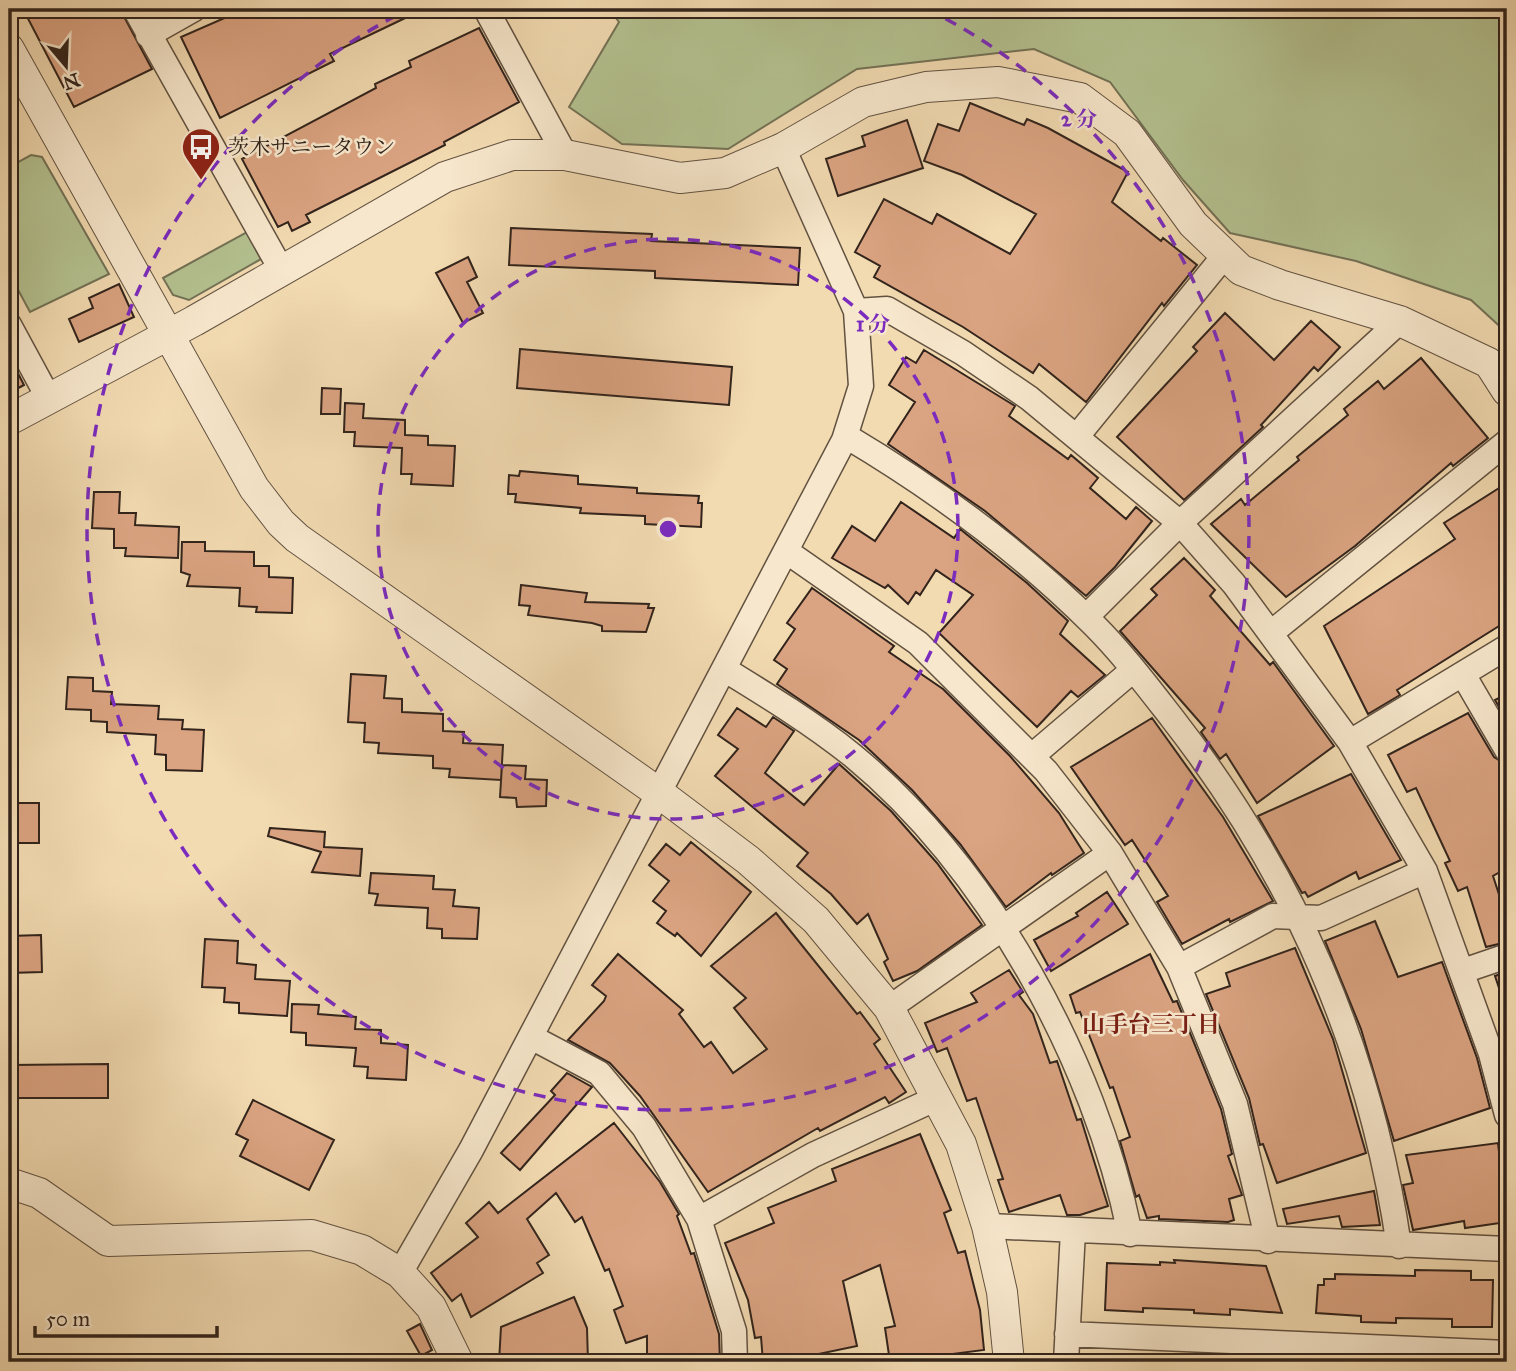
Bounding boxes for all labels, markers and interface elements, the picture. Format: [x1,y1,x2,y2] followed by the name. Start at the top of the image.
[32,32,102,102] north arrow
[60,68,83,95] text: N
[1061,106,1097,132] text: 2 分
[180,126,222,181] bus stop icon: 茨木サニータウン
[228,134,395,160] place label: 茨木サニータウン
[856,311,890,337] text: 1 分
[656,517,680,541] centre of rings
[1082,1010,1220,1038] district label: 山手台三丁目
[35,1294,217,1338] scale bar
[46,1306,91,1332] text: 50 m

